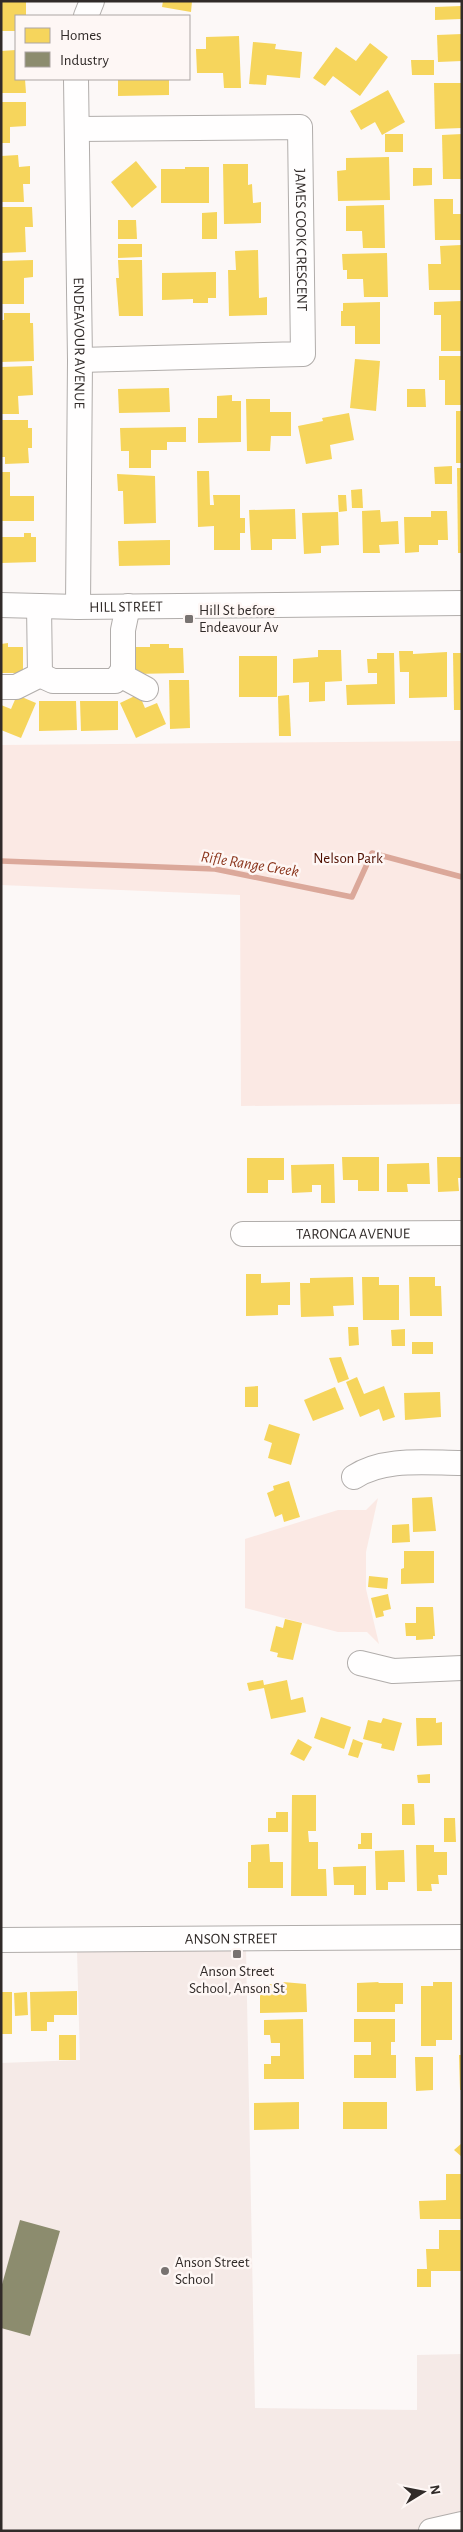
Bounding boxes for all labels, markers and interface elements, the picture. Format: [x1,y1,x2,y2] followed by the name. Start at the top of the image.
[15,15,190,80] legend
[60,28,102,43] text: Homes
[60,53,109,68] text: Industry
[293,169,310,312] street label: JAMES COOK CRESCENT
[71,277,88,409] street label: ENDEAVOUR AVENUE
[89,599,164,614] street label: HILL STREET
[199,603,279,635] place label: Hill St before Endeavour Av
[183,613,195,625] marker: Hill St before Endeavour Av
[200,848,300,880] water label: Rifle Range Creek
[313,851,383,866] park label: Nelson Park
[296,1226,410,1241] street label: TARONGA AVENUE
[185,1931,278,1946] street label: ANSON STREET
[231,1948,243,1960] marker: Anson Street School, Anson St
[189,1964,285,1996] place label: Anson Street School, Anson St
[175,2255,250,2287] place label: Anson Street School
[159,2265,171,2277] marker: Anson Street School
[398,2467,448,2517] north arrow
[427,2484,443,2496] text: N

